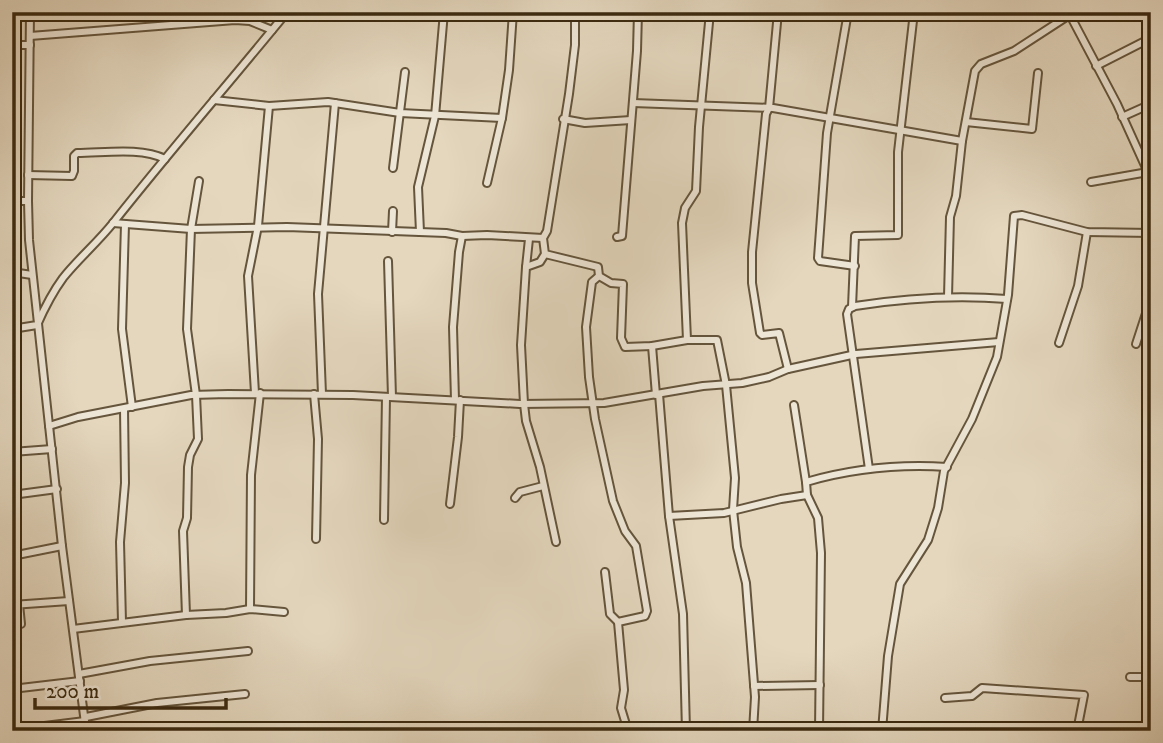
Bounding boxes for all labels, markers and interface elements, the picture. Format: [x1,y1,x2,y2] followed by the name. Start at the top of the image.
[35,666,226,710] scale bar
[46,679,99,705] text: 200 m

